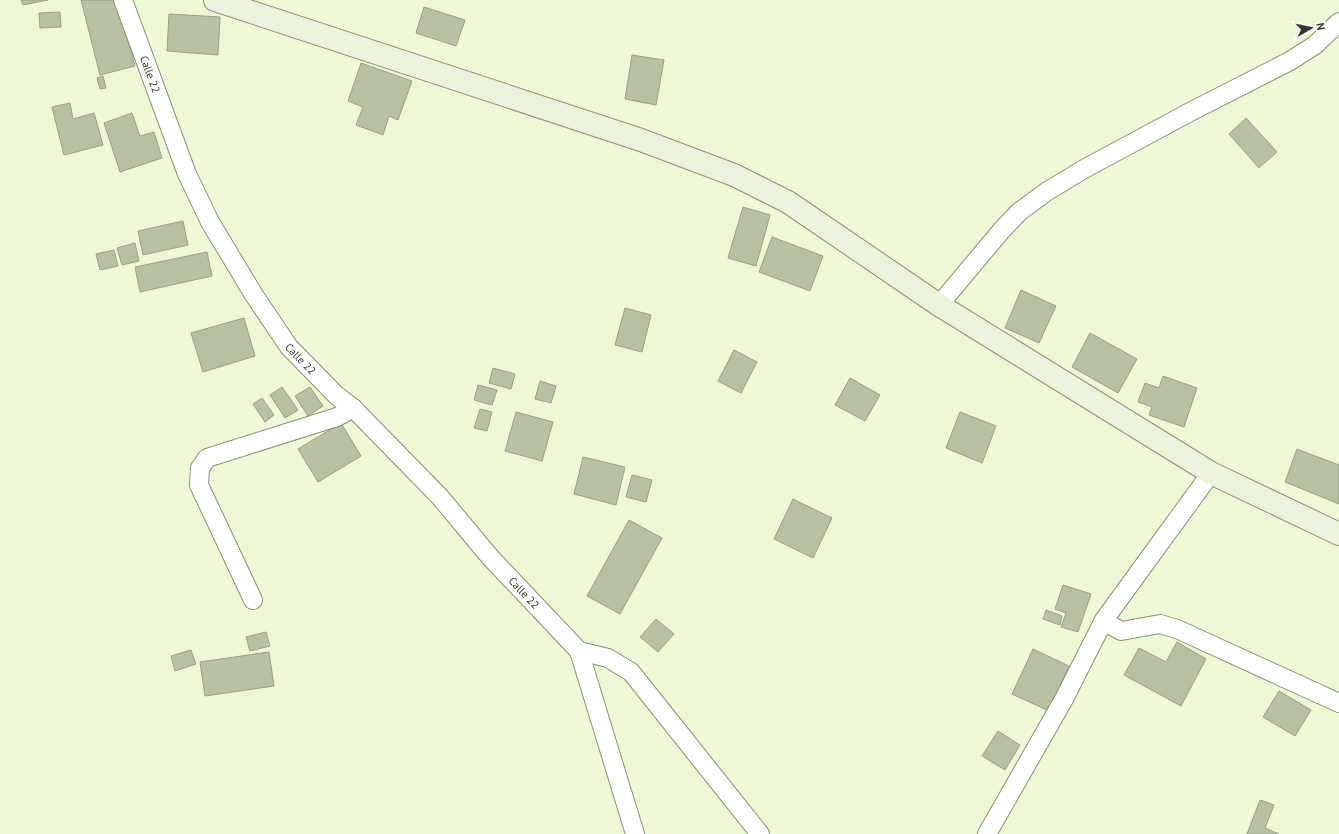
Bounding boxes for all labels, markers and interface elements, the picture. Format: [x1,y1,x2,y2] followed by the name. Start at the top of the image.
[1291,8,1331,48] north arrow
[1313,22,1328,31] text: N
[137,54,163,95] street label: Calle 22
[282,340,319,377] street label: Calle 22
[506,574,542,612] street label: Calle 22

